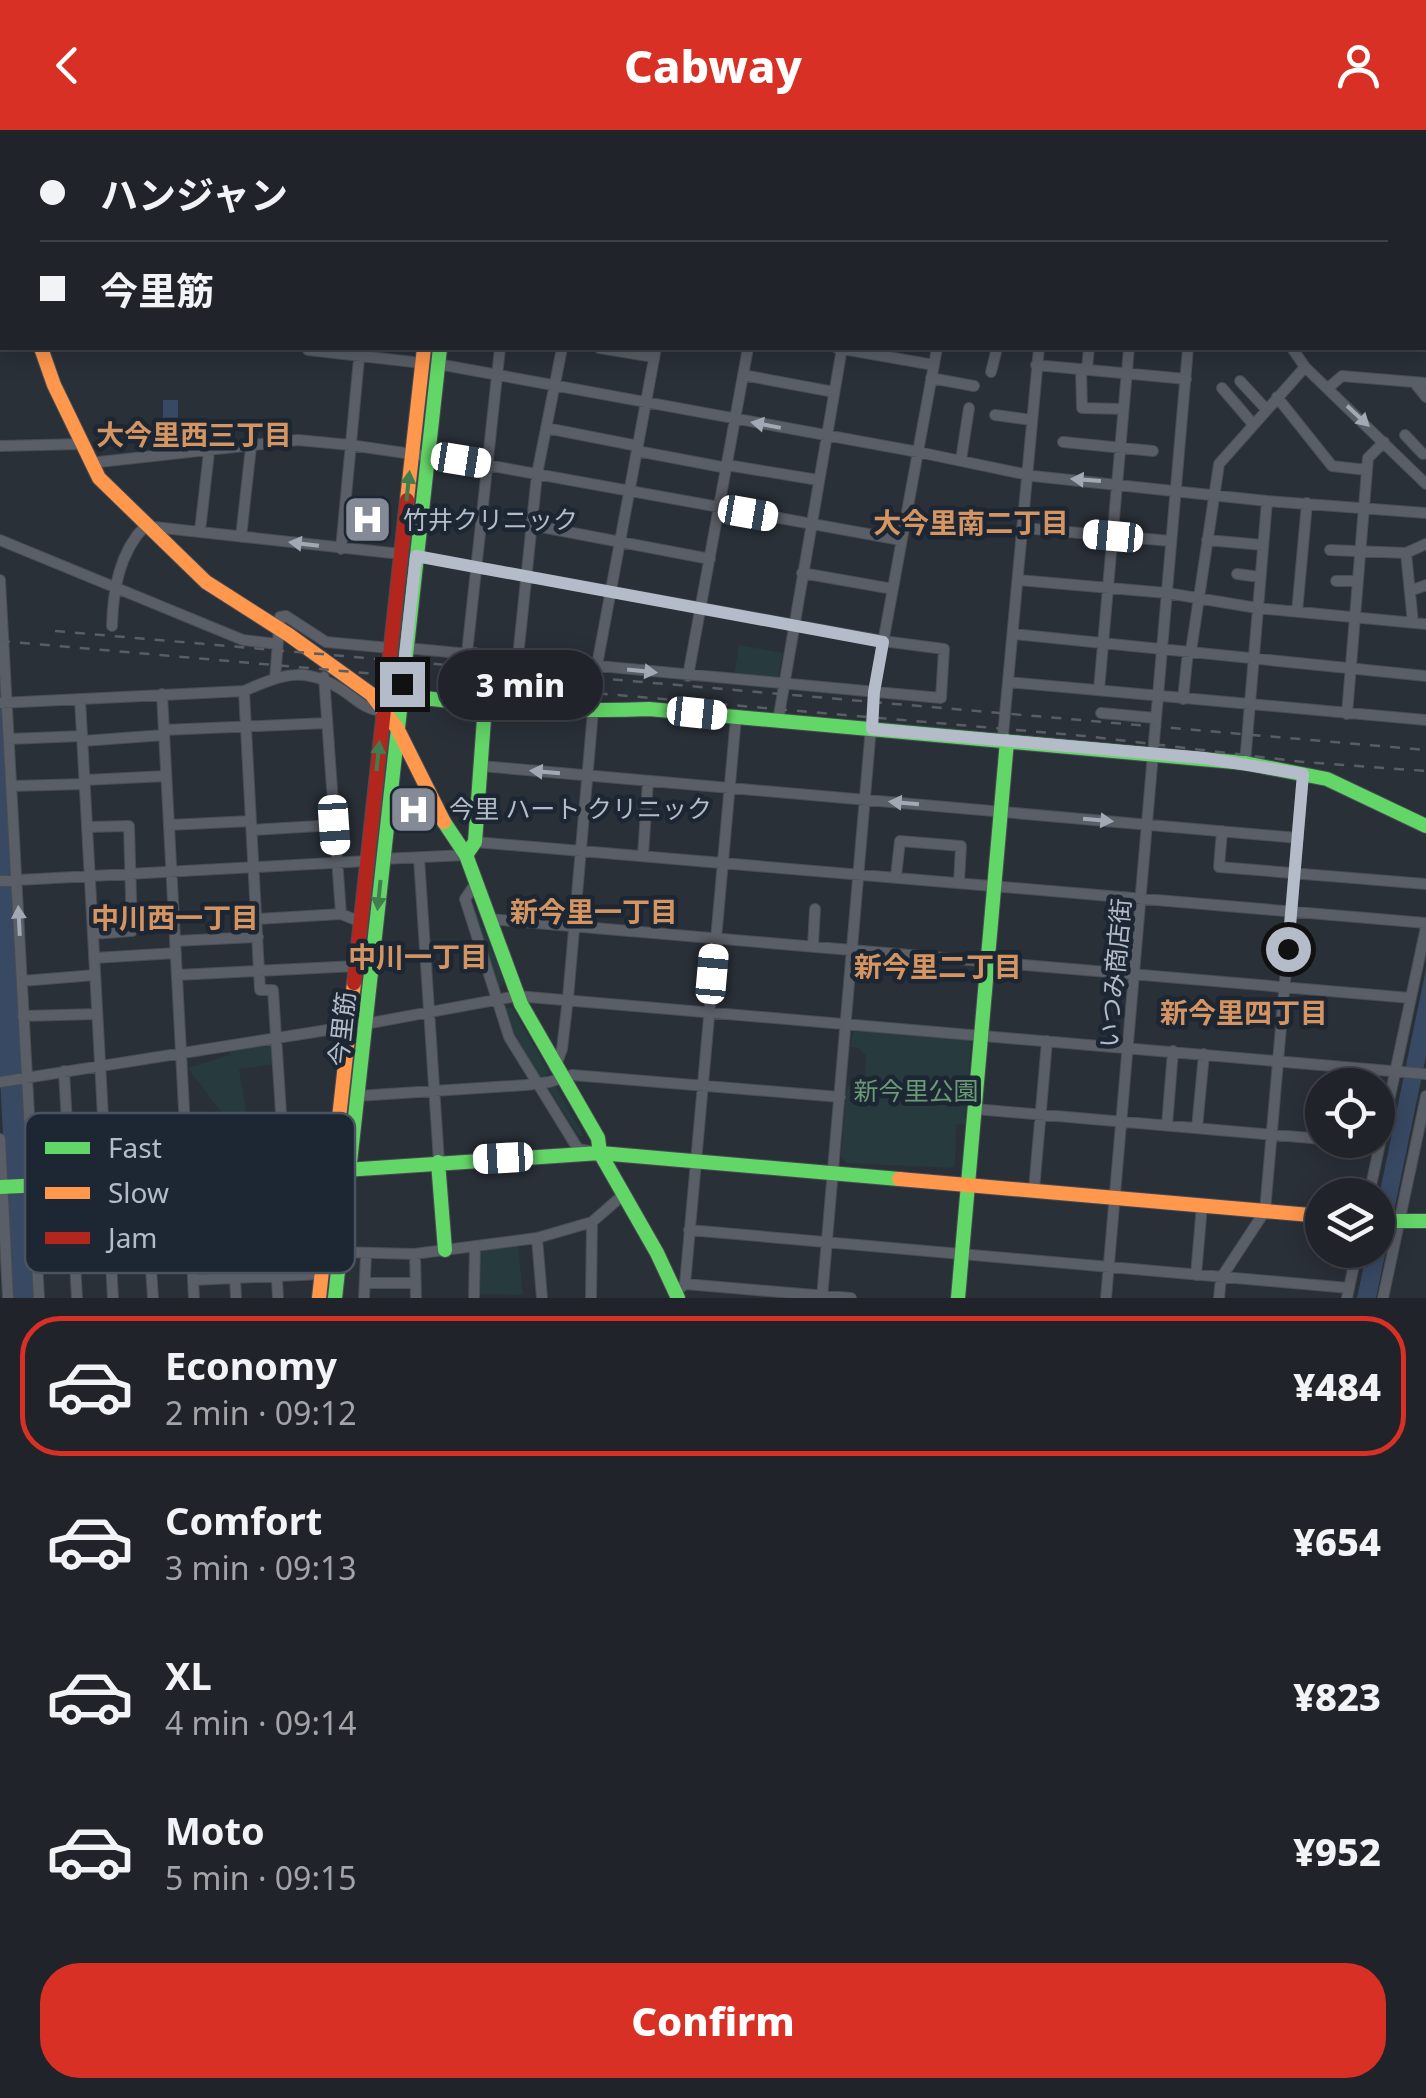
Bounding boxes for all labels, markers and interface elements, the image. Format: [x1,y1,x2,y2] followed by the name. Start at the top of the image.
[624,35,802,96] text: Cabway
[40,38,95,93] icon: back
[1331,38,1386,93] icon: person
[100,168,288,220] text: ハンジャン
[100,264,214,316] text: 今里筋
[1346,404,1370,427] one-way arrow
[96,415,292,453] district label: 大今里西三丁目
[750,417,781,432] one-way arrow
[429,440,493,480] car
[400,469,416,501] one-way arrow
[1069,471,1101,487] one-way arrow
[716,493,780,533] car
[342,494,394,546] hospital icon: 竹井クリニック
[403,502,578,536] place label: 竹井クリニック
[873,503,1069,541] district label: 大今里南二丁目
[1082,518,1144,554] car
[288,536,319,552] one-way arrow
[437,649,602,719] callout: 3 min
[380,662,425,707] route end
[476,663,565,706] text: 3 min
[627,663,659,679] one-way arrow
[666,695,728,731] car
[370,739,386,771] one-way arrow
[528,763,560,779] one-way arrow
[388,783,440,835] hospital icon: 今里 ハート クリニック
[449,791,712,825] place label: 今里 ハート クリニック
[317,794,351,856] car
[887,794,919,810] one-way arrow
[1082,813,1114,829] one-way arrow
[370,879,386,911] one-way arrow
[510,892,678,930] district label: 新今里一丁目
[1091,897,1137,1049] street label: いつみ商店街
[91,898,259,936] district label: 中川西一丁目
[11,905,27,937] one-way arrow
[1266,927,1311,972] route start
[348,937,488,975] district label: 中川一丁目
[694,943,730,1005] car
[854,947,1022,985] district label: 新今里二丁目
[320,990,362,1068] street label: 今里筋
[1160,993,1328,1031] district label: 新今里四丁目
[1305,1068,1395,1268] map controls
[1305,1068,1395,1158] button: locate
[853,1073,979,1107] park label: 新今里公園
[25,1113,355,1273] legend
[108,1128,162,1166] text: Fast
[472,1141,534,1175] car
[108,1173,169,1211] text: Slow
[1305,1178,1395,1268] button: layers
[105,1218,158,1256] text: Jam
[165,1339,337,1391] text: Economy
[45,1341,135,1431] icon: car
[1293,1360,1381,1412] text: ¥484
[165,1391,357,1434] text: 2 min · 09:12
[165,1494,322,1546] text: Comfort
[45,1496,135,1586] icon: car
[1293,1515,1381,1567] text: ¥654
[165,1546,357,1589] text: 3 min · 09:13
[165,1649,212,1701] text: XL
[45,1651,135,1741] icon: car
[1293,1670,1381,1722] text: ¥823
[165,1701,357,1744] text: 4 min · 09:14
[165,1804,265,1856] text: Moto
[45,1806,135,1896] icon: car
[1293,1825,1381,1877] text: ¥952
[165,1856,357,1899] text: 5 min · 09:15
[40,1963,1386,2078] button: Confirm

